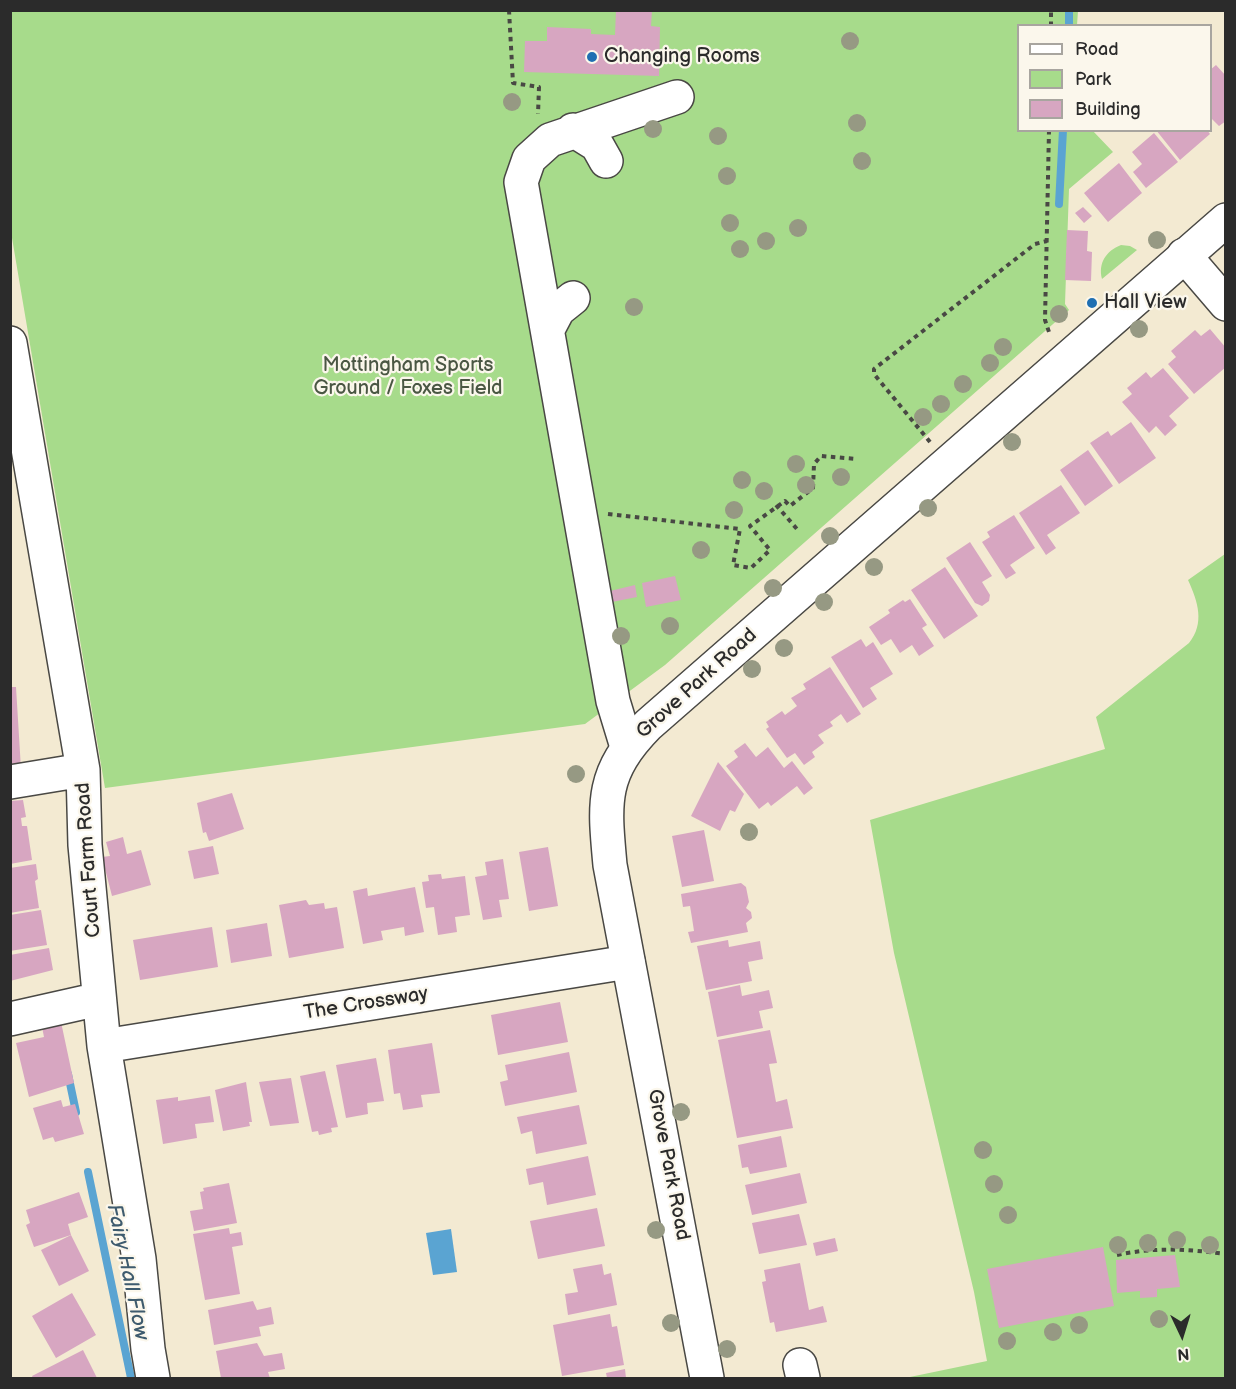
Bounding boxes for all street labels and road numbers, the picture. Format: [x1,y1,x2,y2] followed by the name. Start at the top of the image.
[632,624,762,744] street label: Grove Park Road
[72,782,106,938] street label: Court Farm Road
[302,982,430,1026] street label: The Crossway
[642,1087,694,1243] street label: Grove Park Road

